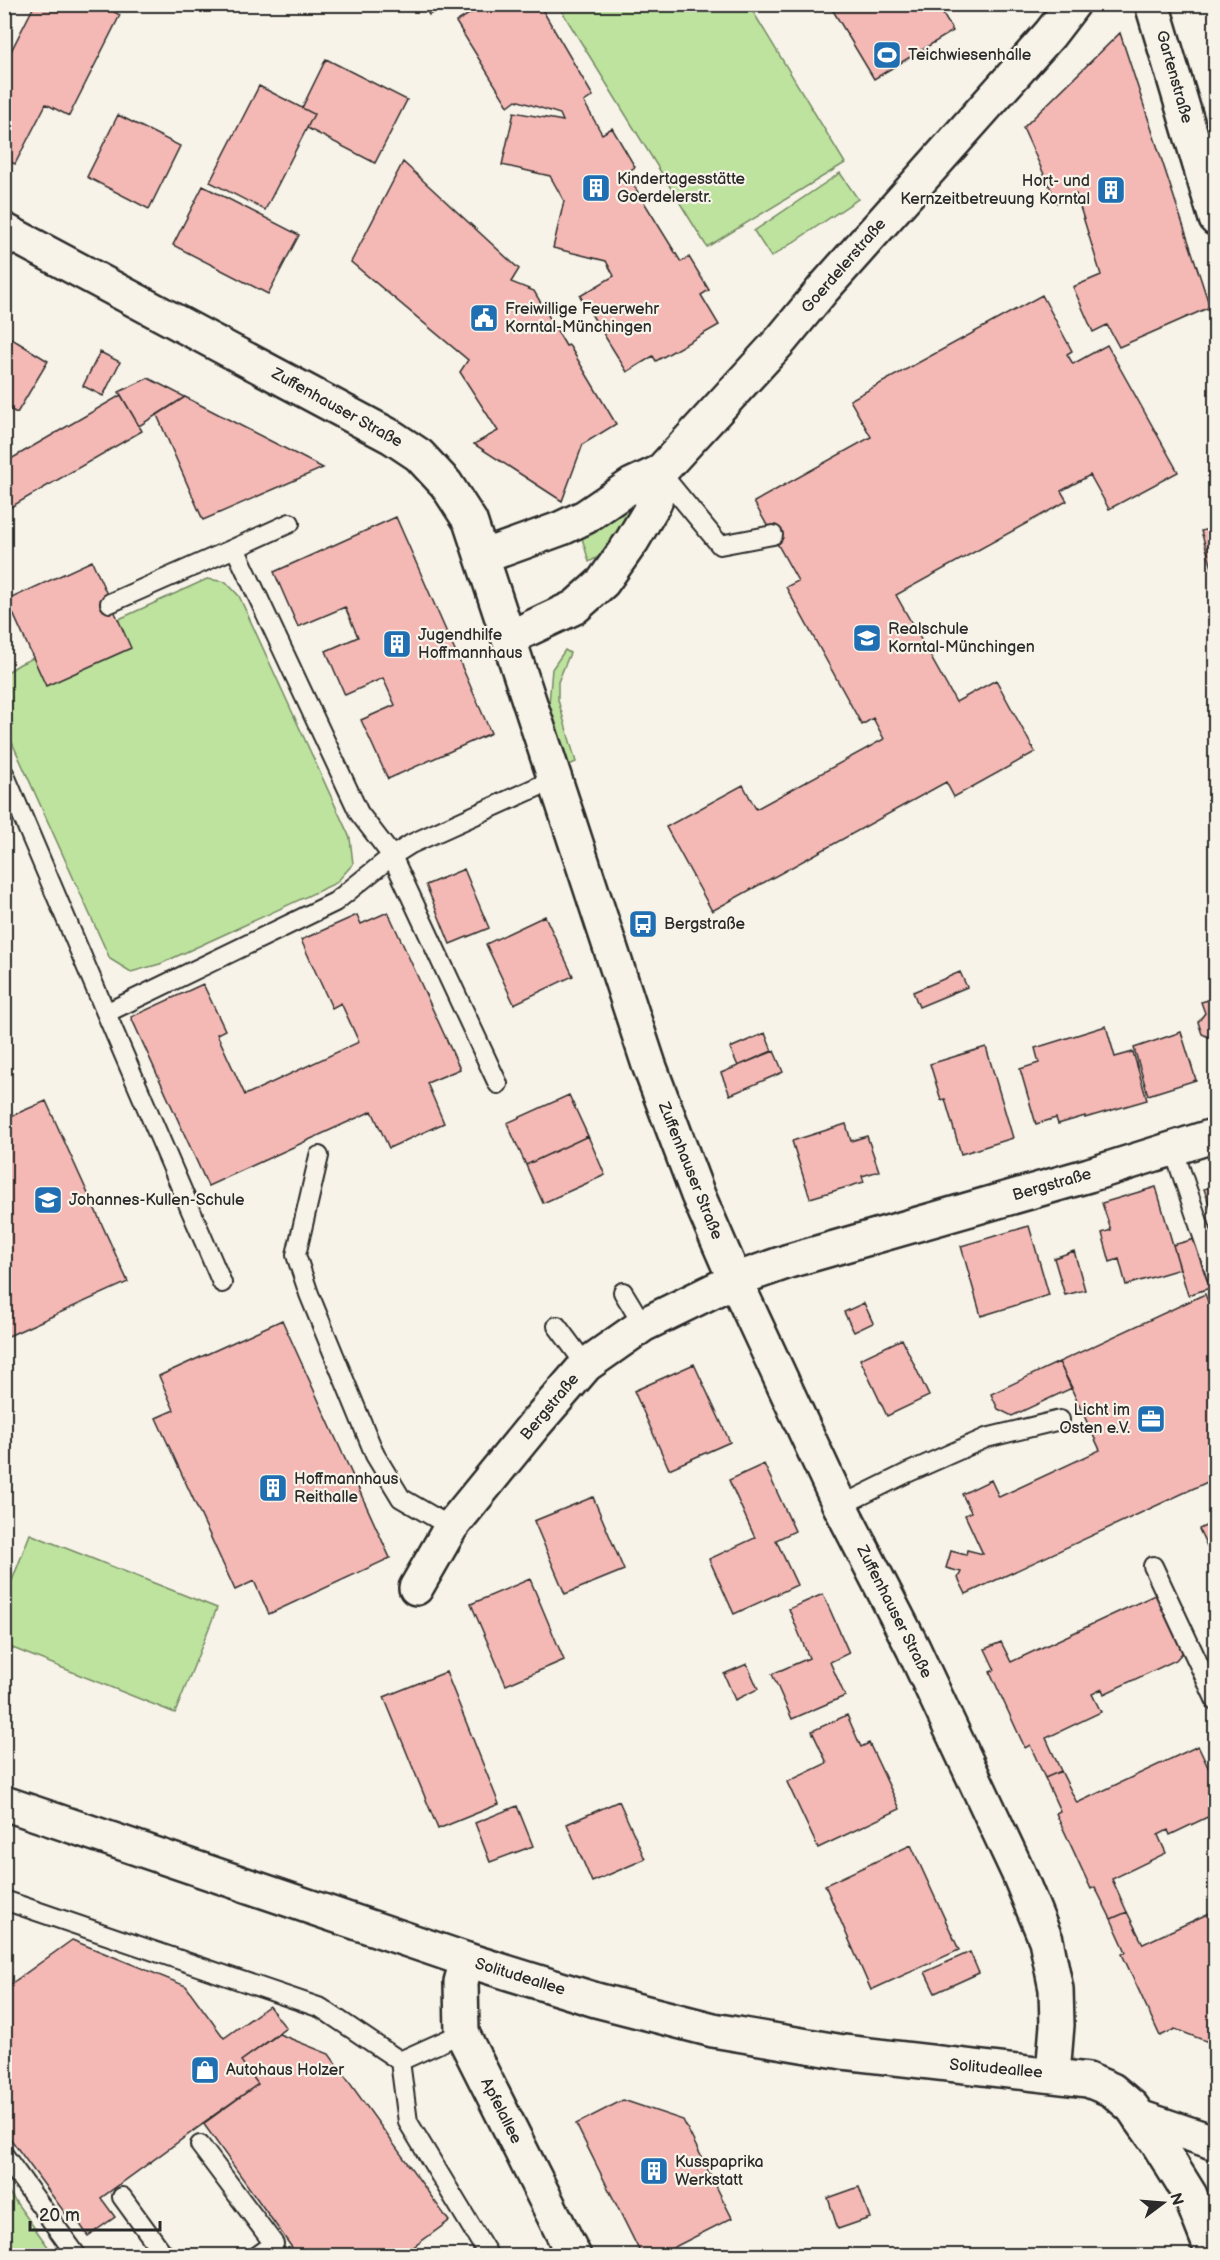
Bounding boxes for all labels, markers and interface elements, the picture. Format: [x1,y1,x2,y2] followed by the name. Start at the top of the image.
[1152,28,1196,126] street label: Gartenstraße
[871,39,903,71] sports icon: Teichwiesenhalle
[908,46,1032,65] place label: Teichwiesenhalle
[617,170,746,207] place label: Kindertagesstätte Goerdelerstr.
[580,172,612,204] building icon: Kindertagesstätte Goerdelerstr.
[900,172,1090,209] place label: Hort- und Kernzeitbetreuung Korntal
[1095,174,1127,206] building icon: Hort- und Kernzeitbetreuung Korntal
[798,214,891,317] street label: Goerdelerstraße
[505,300,659,337] place label: Freiwillige Feuerwehr Korntal-Münchingen
[468,302,500,334] public building icon: Freiwillige Feuerwehr Korntal-Münchingen
[267,364,406,452] street label: Zuffenhauser Straße
[888,620,1035,657] place label: Realschule Korntal-Münchingen
[851,622,883,654] school or university icon: Realschule Korntal-Münchingen
[418,626,523,663] place label: Jugendhilfe Hoffmannhaus
[381,628,413,660] building icon: Jugendhilfe Hoffmannhaus
[627,908,659,940] bus stop icon: Bergstraße
[664,915,745,934] place label: Bergstraße
[653,1099,726,1243] street label: Zuffenhauser Straße
[1010,1165,1094,1205] street label: Bergstraße
[32,1184,64,1216] school or university icon: Johannes-Kullen-Schule
[69,1191,245,1210] place label: Johannes-Kullen-Schule
[517,1370,584,1444] street label: Bergstraße
[1059,1401,1130,1438] place label: Licht im Osten e.V.
[1135,1403,1167,1435] office icon: Licht im Osten e.V.
[294,1470,399,1507] place label: Hoffmannhaus Reithalle
[257,1472,289,1504] building icon: Hoffmannhaus Reithalle
[852,1542,936,1682] street label: Zuffenhauser Straße
[472,1954,568,2000] street label: Solitudeallee
[189,2054,221,2086] shop icon: Autohaus Holzer
[949,2055,1044,2083] street label: Solitudeallee
[226,2061,344,2080] place label: Autohaus Holzer
[476,2075,526,2148] street label: Apfelallee
[675,2153,764,2190] place label: Kusspaprika Werkstatt
[638,2155,670,2187] building icon: Kusspaprika Werkstatt
[1133,2173,1193,2233] north arrow
[1165,2191,1187,2208] text: N
[30,2194,160,2232] scale bar
[39,2205,80,2226] text: 20 m

